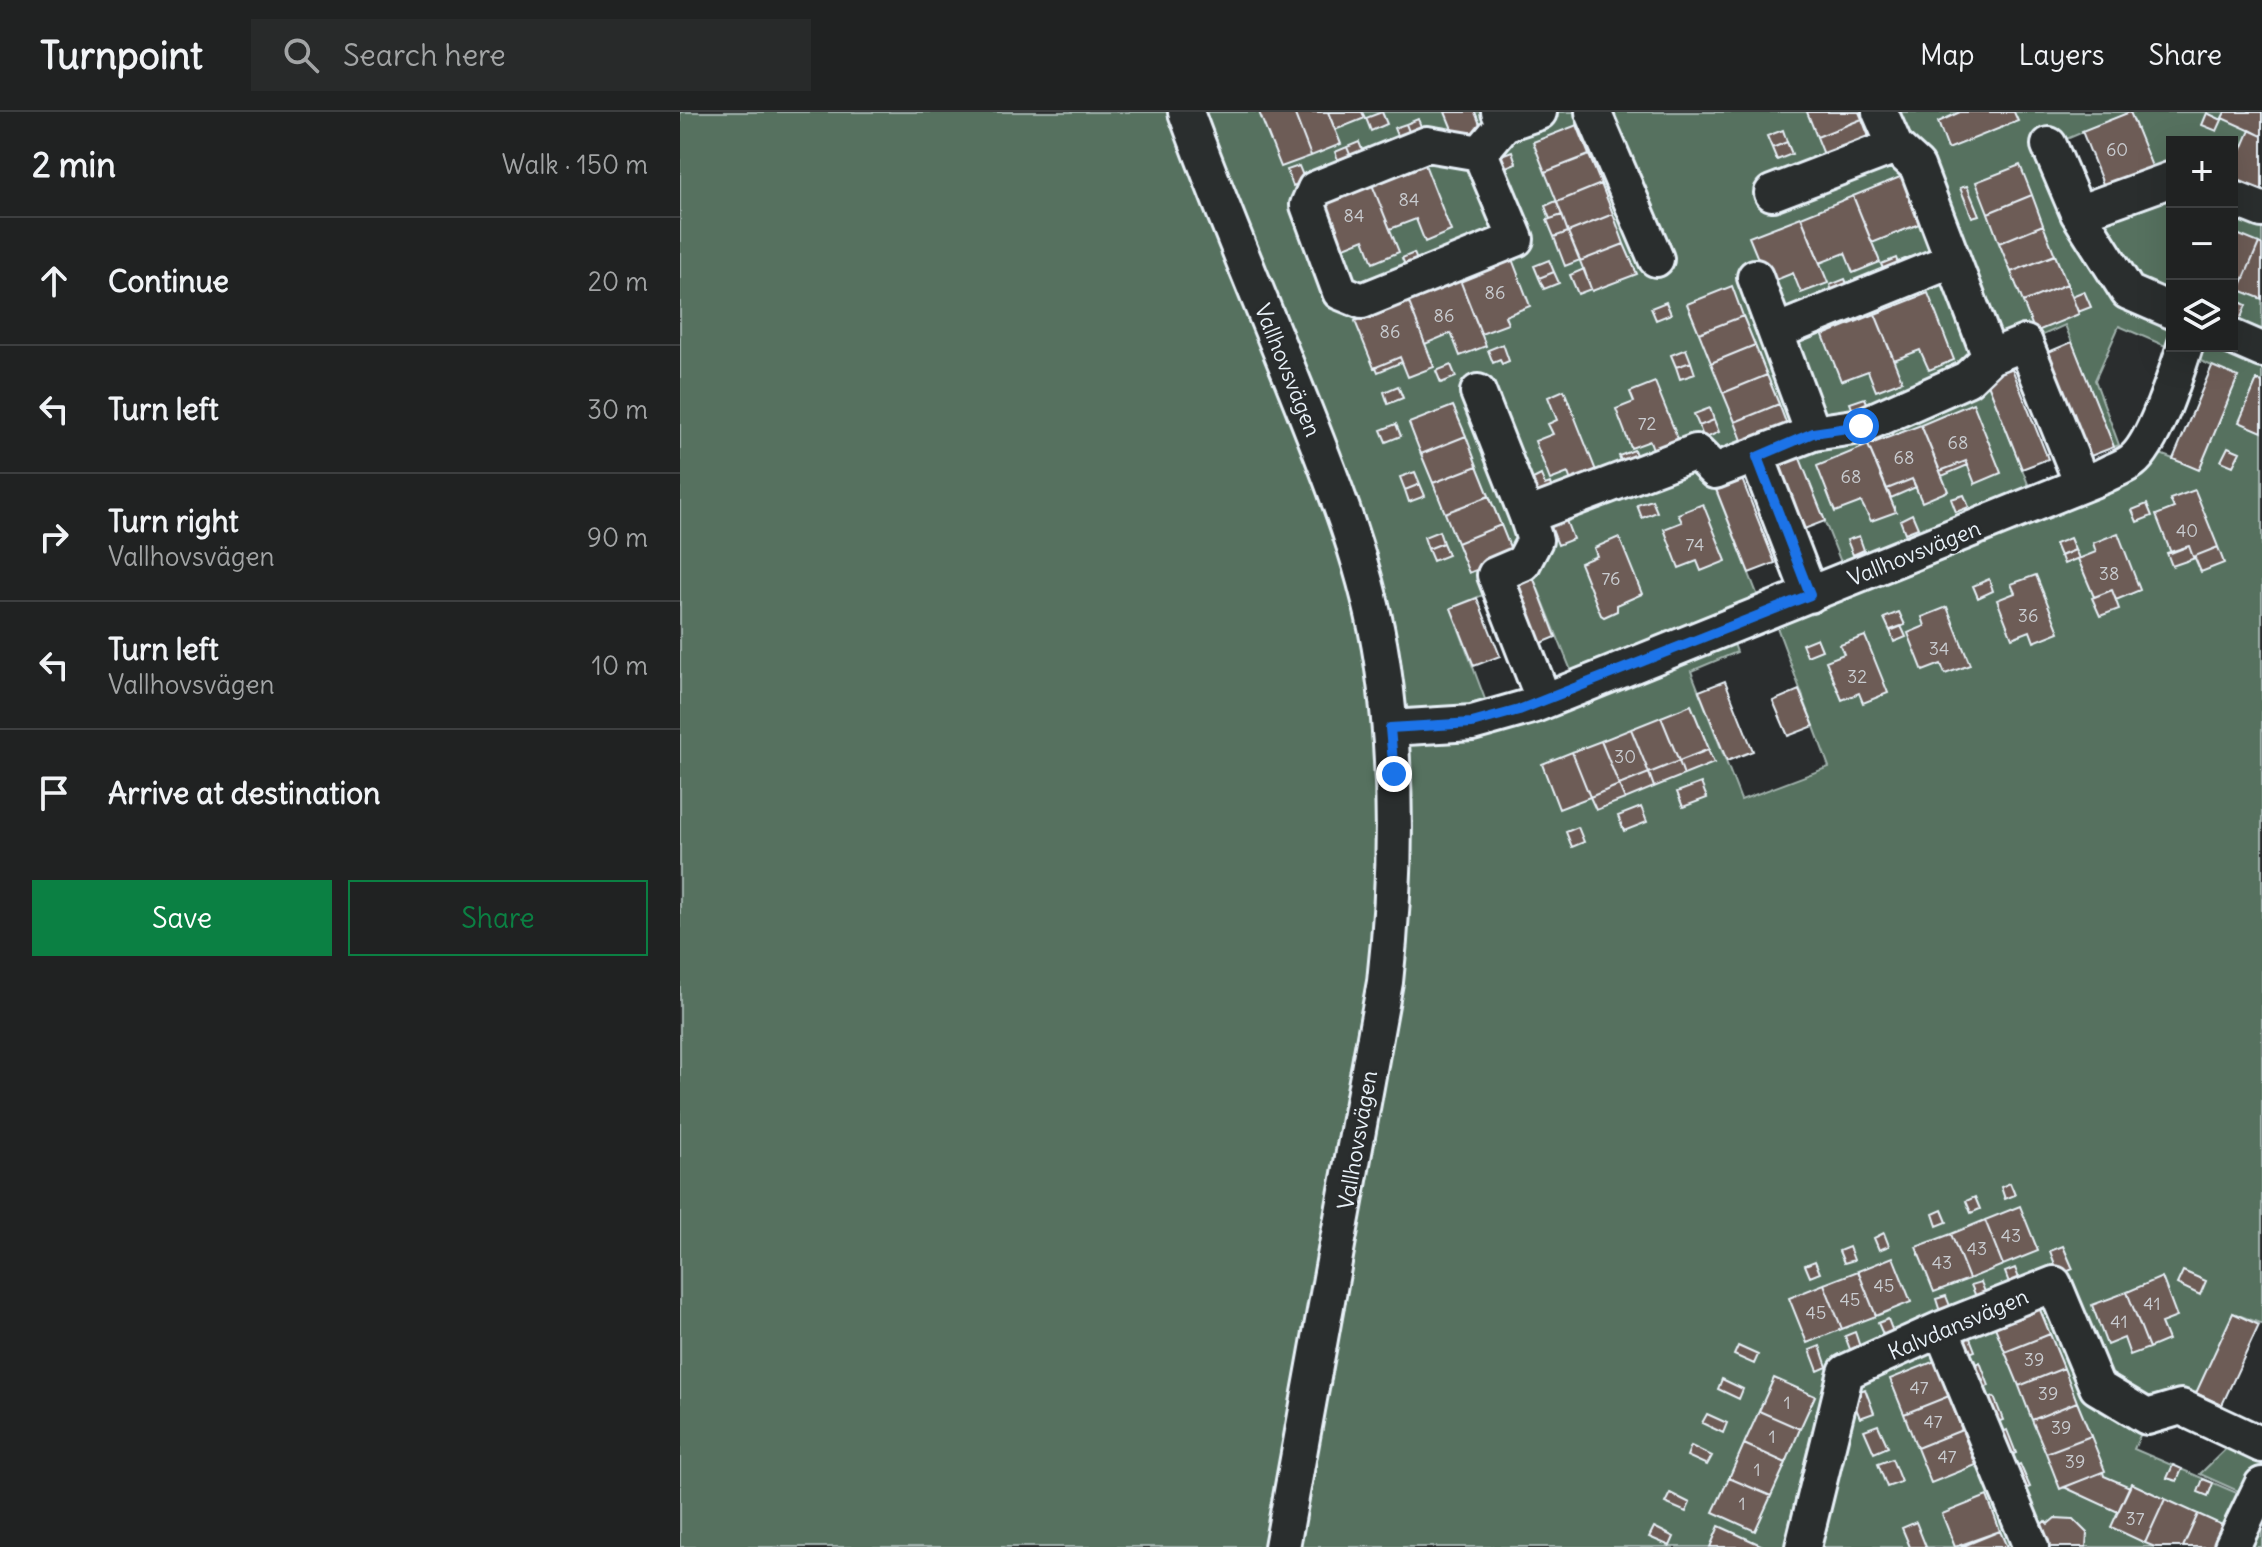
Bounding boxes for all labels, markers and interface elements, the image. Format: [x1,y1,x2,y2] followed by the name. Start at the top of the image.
[251,19,811,91] search box
[40,32,203,79] text: Turnpoint
[279,33,323,77] icon: search
[343,36,506,74] text: Search here
[1920,37,1975,73] text: Map
[2019,37,2105,73] text: Layers
[2149,37,2222,73] text: Share
[2166,136,2238,352] map controls
[2166,136,2238,208] button: +
[2106,138,2128,161] house number: 60
[32,143,116,186] text: 2 min
[502,148,648,181] text: Walk · 150 m
[1399,188,1419,211] house number: 84
[1344,204,1364,227] house number: 84
[2166,208,2238,280] button: −
[32,259,76,303] icon: ahead
[108,262,229,300] text: Continue
[588,265,648,298] text: 20 m
[2166,280,2238,352] button: layers
[1485,281,1505,304] house number: 86
[1249,299,1327,441] street label: Vallhovsvägen
[1434,304,1454,327] house number: 86
[1380,320,1400,343] house number: 86
[32,387,76,431] icon: left
[108,390,219,428] text: Turn left
[587,393,648,426] text: 30 m
[1843,408,1879,444] route start
[1638,412,1656,435] house number: 72
[1948,431,1968,454] house number: 68
[1894,446,1914,469] house number: 68
[1841,465,1861,488] house number: 68
[108,502,239,540] text: Turn right
[1843,514,1985,592] street label: Vallhovsvägen
[32,515,76,559] icon: right
[2176,519,2198,542] house number: 40
[587,521,648,554] text: 90 m
[1686,533,1704,556] house number: 74
[108,540,275,573] text: Vallhovsvägen
[2099,562,2119,585] house number: 38
[1602,567,1620,590] house number: 76
[2018,604,2038,627] house number: 36
[108,630,219,668] text: Turn left
[1929,637,1949,660] house number: 34
[32,643,76,687] icon: left
[592,649,648,682] text: 10 m
[1847,665,1867,688] house number: 32
[108,668,275,701] text: Vallhovsvägen
[1614,745,1636,768] house number: 30
[1376,756,1412,792] route end
[32,771,76,815] icon: arrive
[108,774,380,812] text: Arrive at destination
[32,880,332,956] button: Save
[348,880,648,956] button: Share
[1331,1068,1383,1212] street label: Vallhovsvägen
[2001,1224,2021,1247] house number: 43
[1967,1237,1987,1260] house number: 43
[1932,1251,1952,1274] house number: 43
[1874,1274,1894,1297] house number: 45
[1884,1282,2032,1366] street label: Kalvdansvägen
[1840,1288,1860,1311] house number: 45
[2143,1292,2161,1315] house number: 41
[1806,1301,1826,1324] house number: 45
[2110,1310,2128,1333] house number: 41
[2024,1348,2044,1371] house number: 39
[1909,1376,1929,1399] house number: 47
[2038,1382,2058,1405] house number: 39
[1783,1391,1791,1414] house number: 1
[1923,1410,1943,1433] house number: 47
[2051,1416,2071,1439] house number: 39
[1768,1425,1776,1448] house number: 1
[1937,1445,1957,1468] house number: 47
[2065,1450,2085,1473] house number: 39
[1753,1458,1761,1481] house number: 1
[1738,1492,1746,1515] house number: 1
[2125,1507,2145,1530] house number: 37

